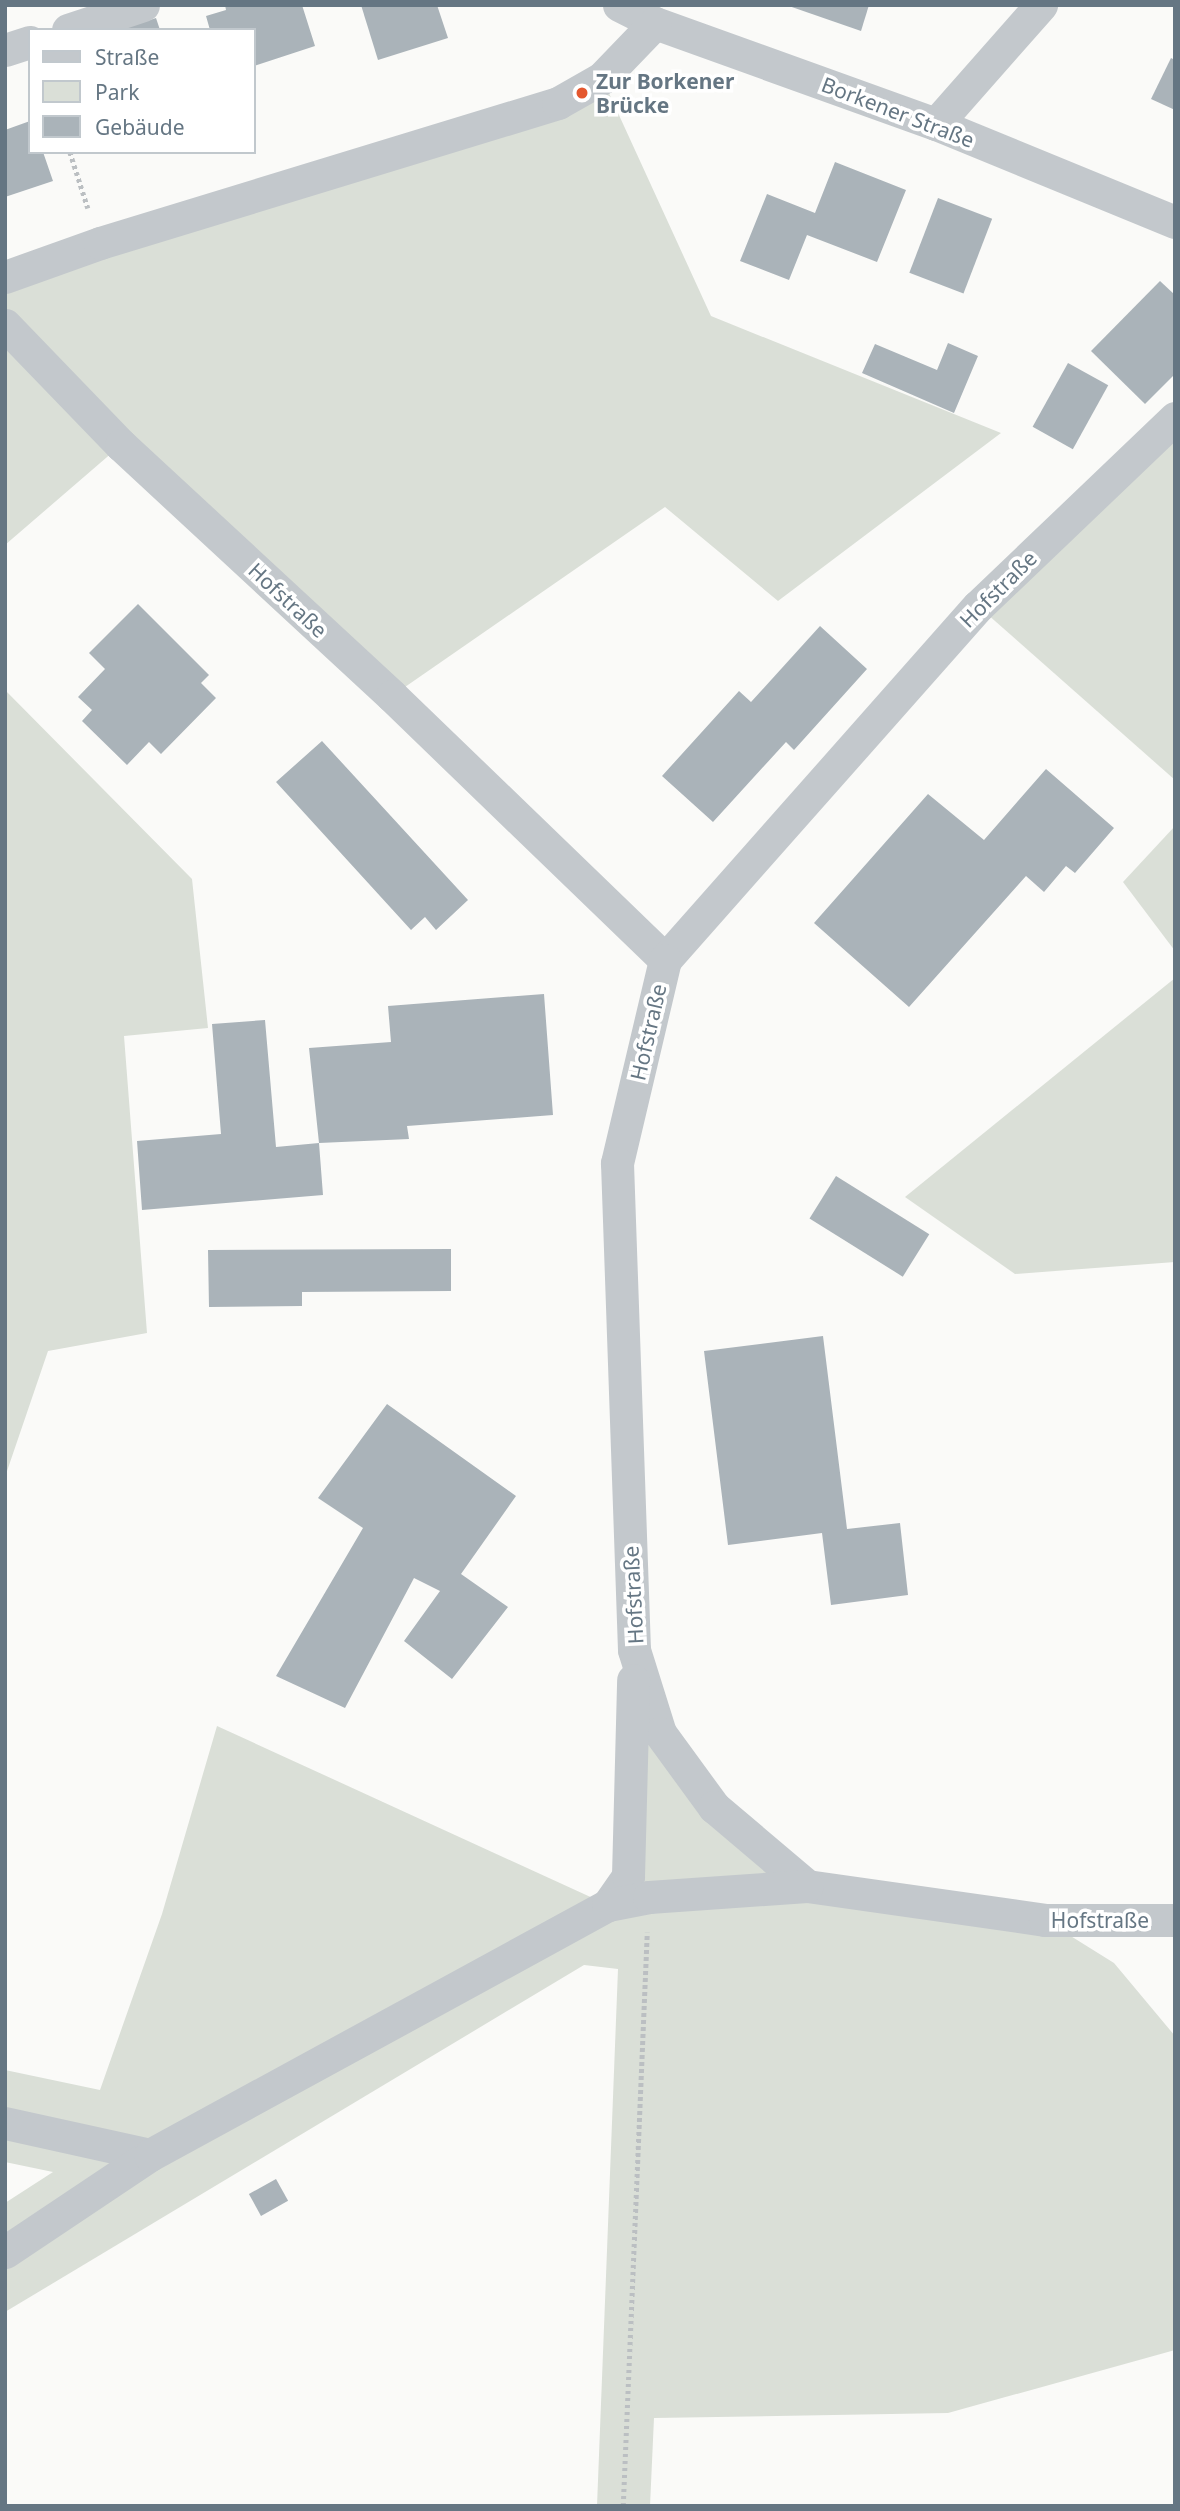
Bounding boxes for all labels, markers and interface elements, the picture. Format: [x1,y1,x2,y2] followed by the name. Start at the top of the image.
[28,28,256,154] legend
[95,43,159,71] text: Straße
[596,68,734,118] place label: Zur Borkener Brücke
[818,71,978,153] street label: Borkener Straße
[95,78,139,106] text: Park
[574,85,590,101] marker: Zur Borkener Brücke
[95,113,185,141] text: Gebäude
[954,545,1042,633] street label: Hofstraße
[243,557,333,643] street label: Hofstraße
[625,981,671,1083] street label: Hofstraße
[618,1545,648,1645] street label: Hofstraße
[1051,1907,1149,1933] street label: Hofstraße

